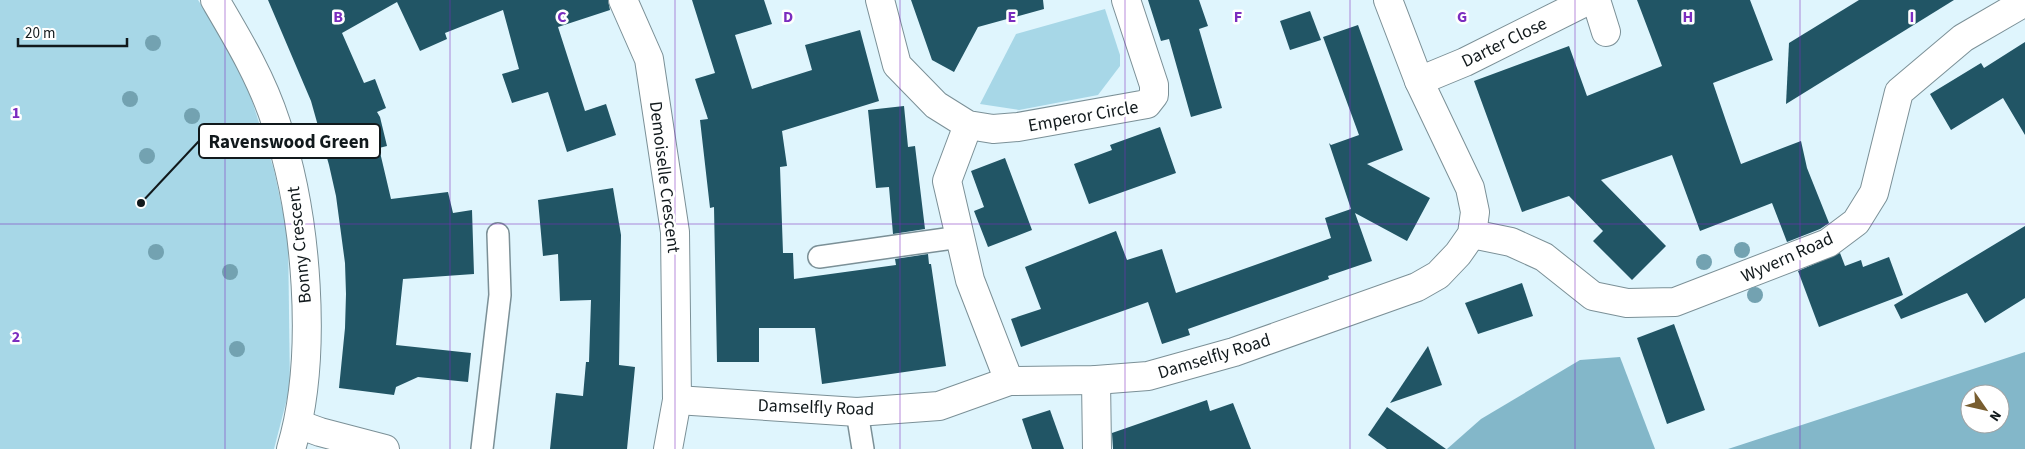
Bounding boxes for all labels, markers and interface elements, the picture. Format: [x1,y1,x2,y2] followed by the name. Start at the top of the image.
[333,6,343,28] text: B
[557,6,567,28] text: C
[783,6,793,28] text: D
[1008,6,1016,28] text: E
[1234,6,1242,28] text: F
[1457,6,1467,28] text: G
[1683,6,1693,28] text: H
[1910,6,1914,28] text: I
[1457,11,1551,74] street label: Darter Close
[18,15,126,47] scale bar
[25,23,55,44] text: 20 m
[1026,94,1140,138] street label: Emperor Circle
[643,100,686,254] street label: Demoiselle Crescent
[12,102,20,124] text: 1
[199,124,380,158] callout: Ravenswood Green
[209,129,369,156] text: Ravenswood Green
[281,185,318,305] street label: Bonny Crescent
[1737,226,1837,289] street label: Wyvern Road
[12,326,20,348] text: 2
[1155,327,1274,385] street label: Damselfly Road
[1960,384,2010,434] north arrow
[757,393,875,422] street label: Damselfly Road
[1984,406,2006,425] text: N

